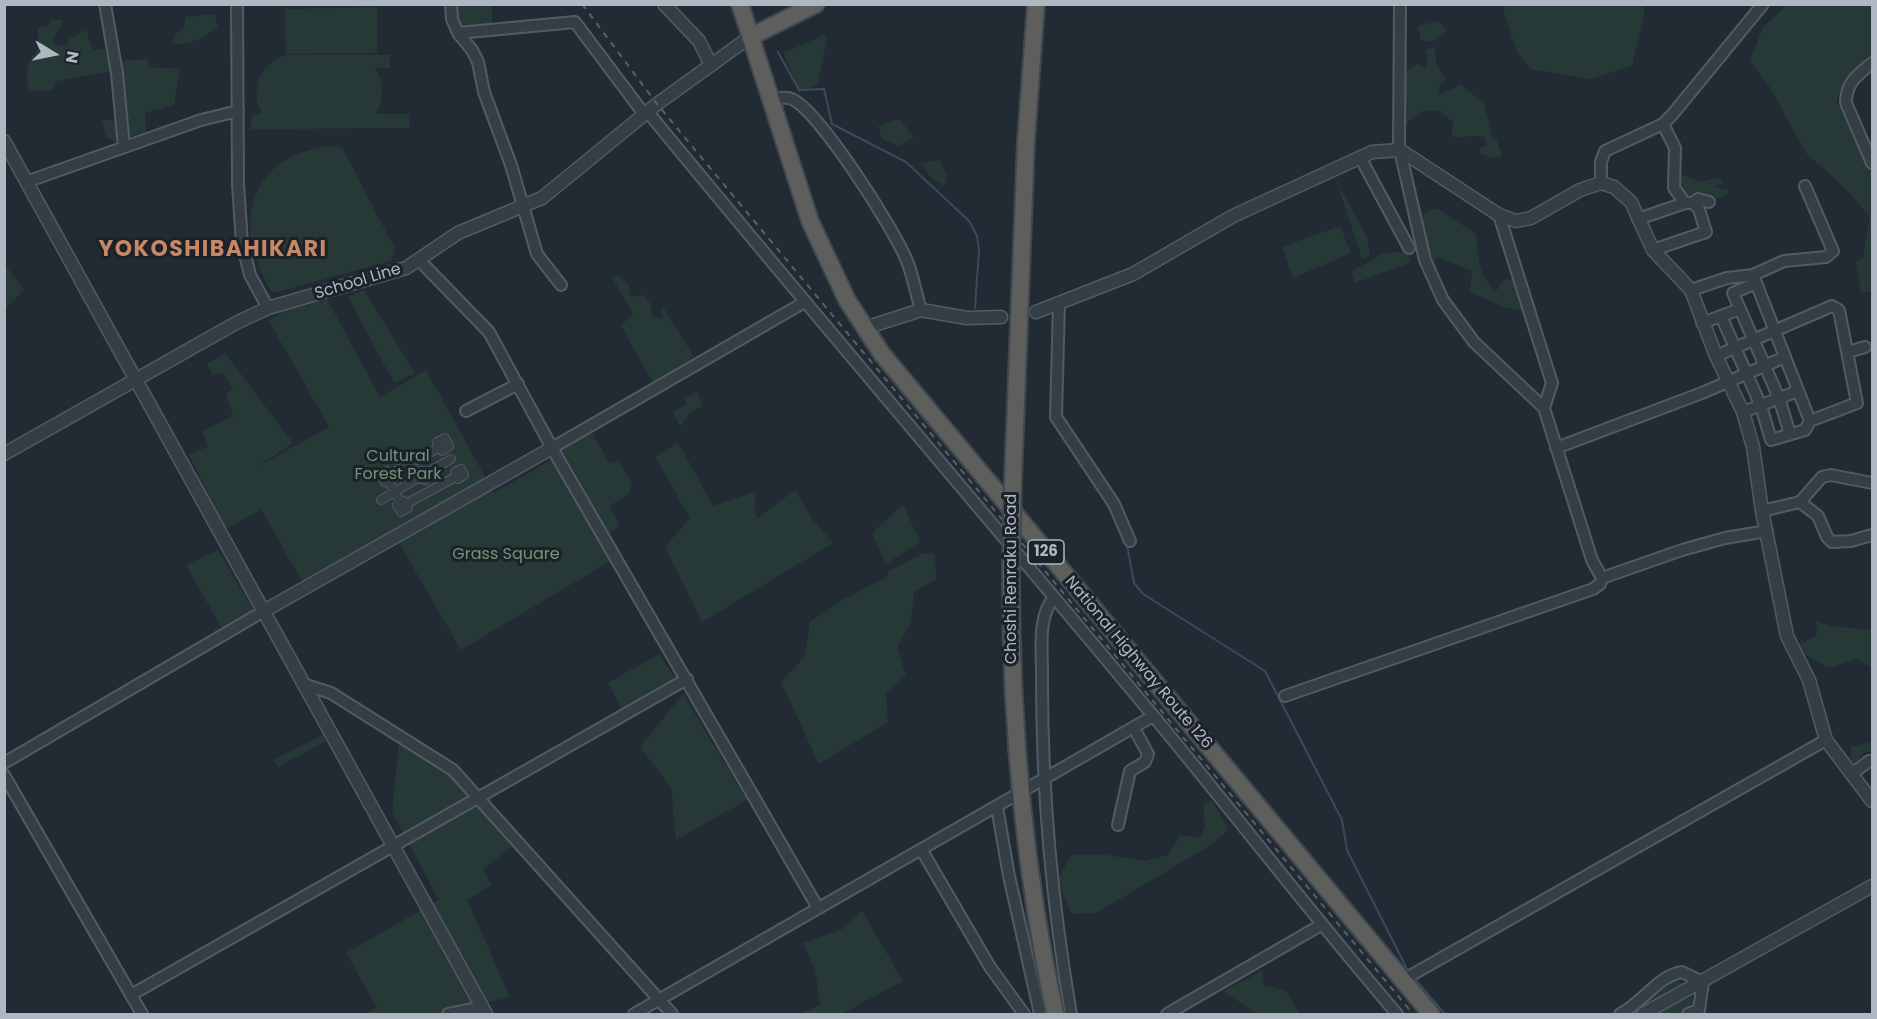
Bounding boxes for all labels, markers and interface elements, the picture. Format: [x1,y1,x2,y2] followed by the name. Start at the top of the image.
[24,24,84,84] north arrow
[60,49,85,65] text: N
[99,237,327,263] district label: YOKOSHIBAHIKARI
[313,260,403,304] street label: School Line
[355,447,441,485] park label: Cultural Forest Park
[1002,494,1022,664] street label: Choshi Renraku Road
[1028,540,1064,564] road number: 126
[452,545,560,565] park label: Grass Square
[1060,573,1216,753] street label: National Highway Route 126

